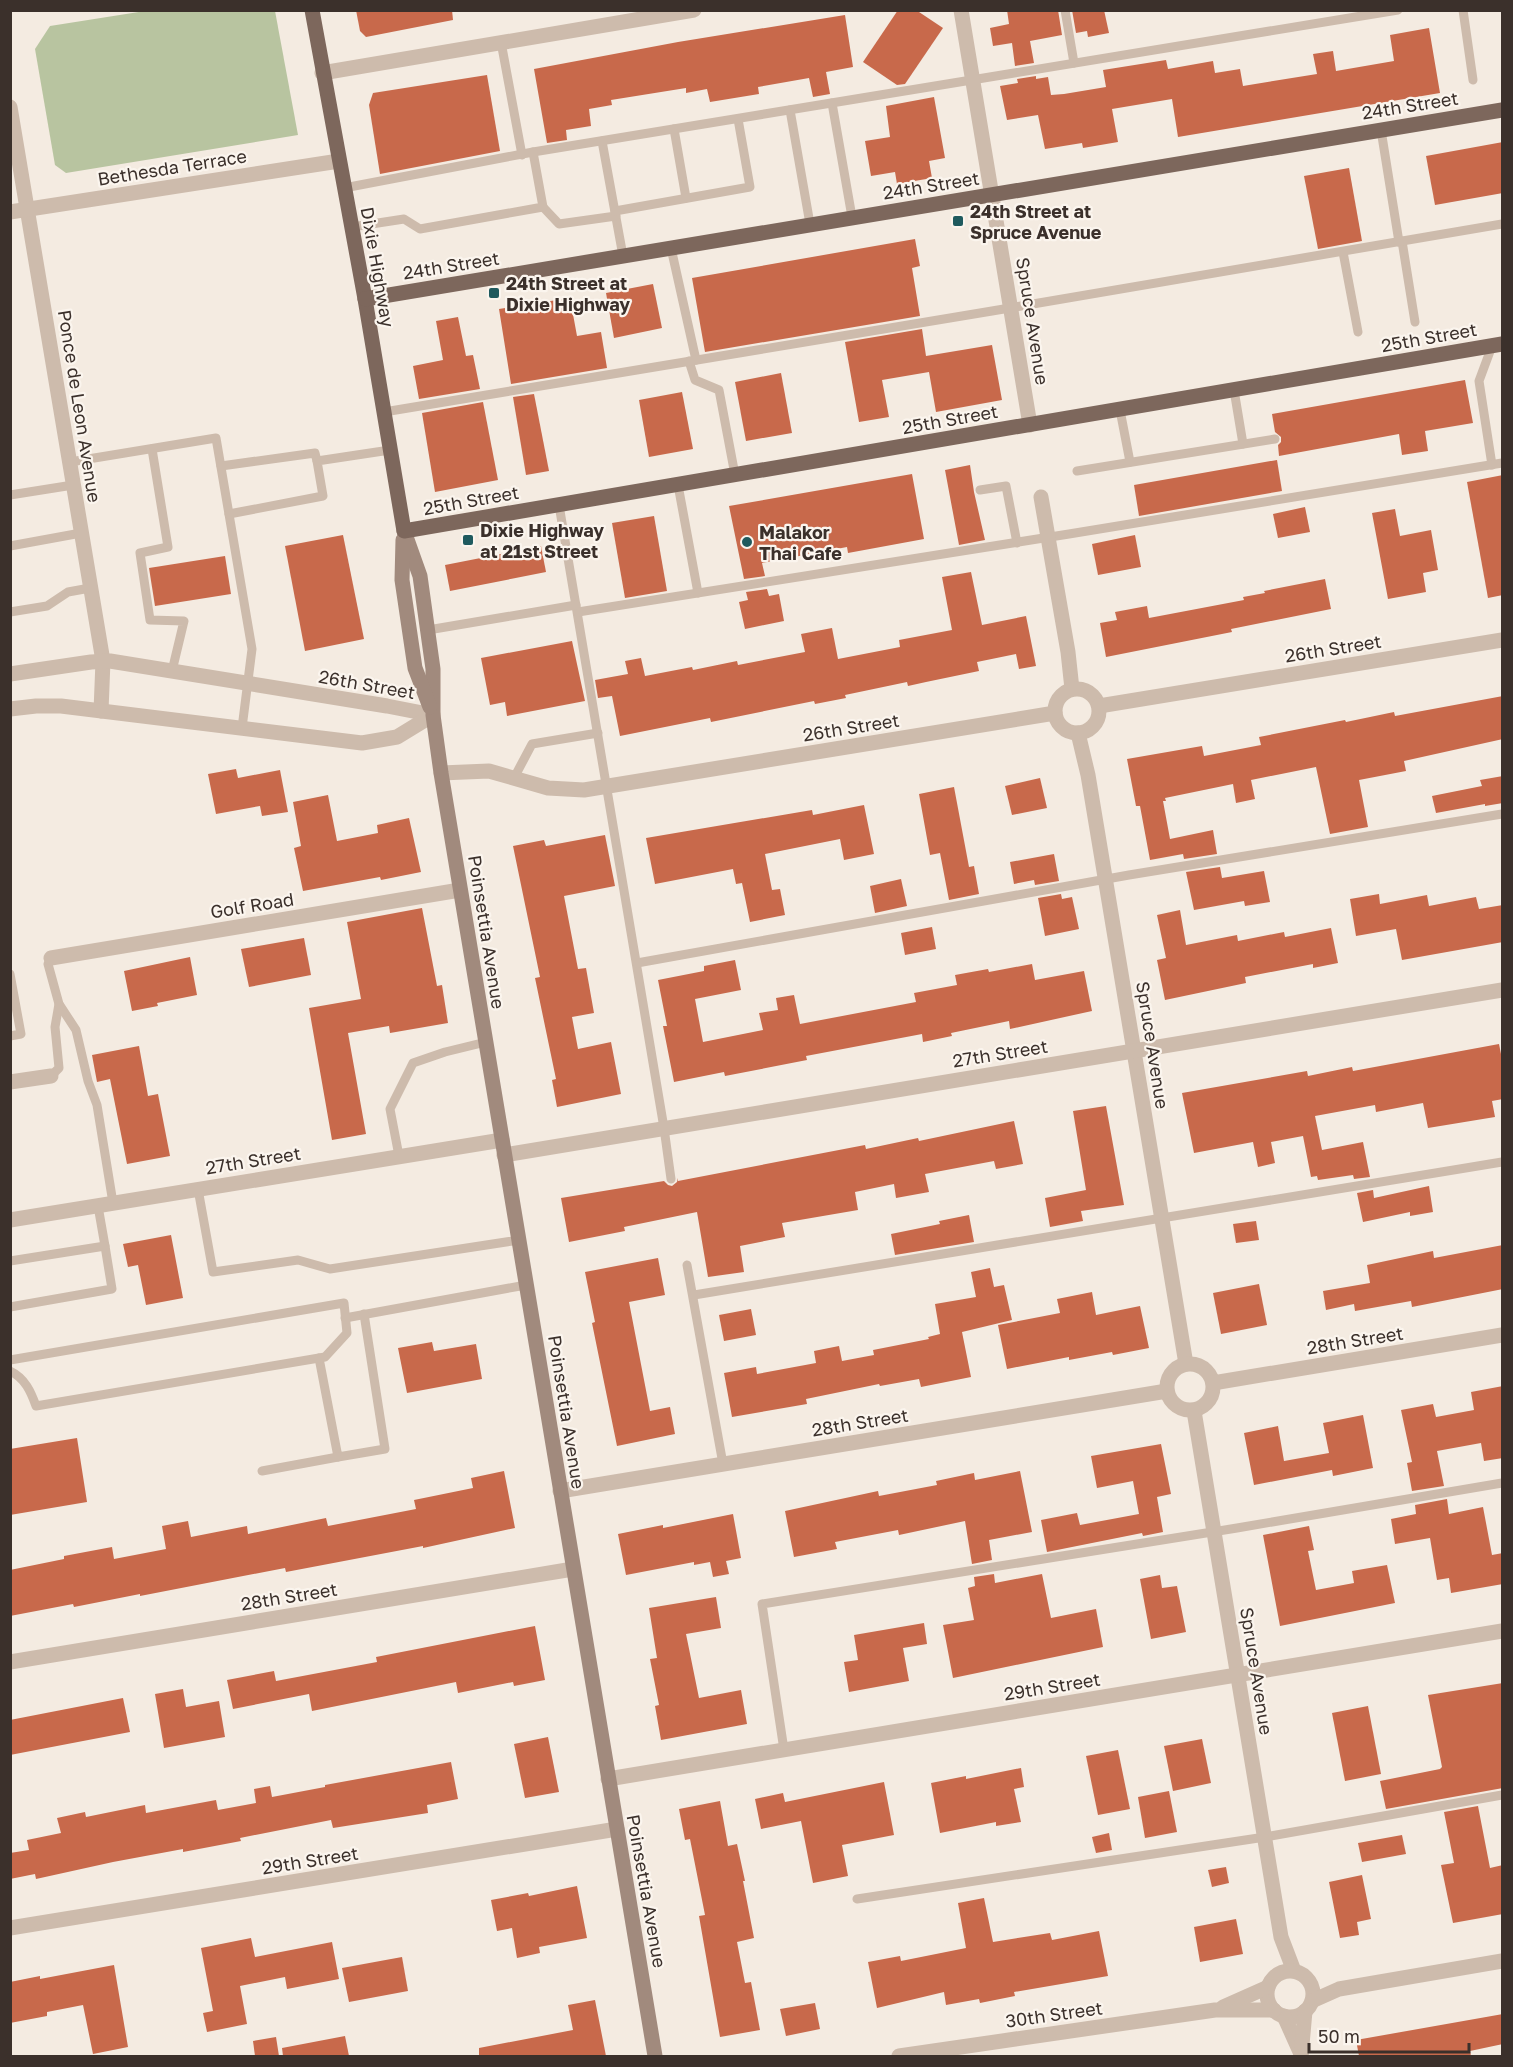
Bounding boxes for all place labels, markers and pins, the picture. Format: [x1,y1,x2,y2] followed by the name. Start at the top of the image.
[970,200,1102,243] place label: 24th Street at Spruce Avenue
[951,214,965,228] marker: 24th Street at Spruce Avenue
[506,272,630,315] place label: 24th Street at Dixie Highway
[487,286,501,300] marker: 24th Street at Dixie Highway
[480,519,604,562] place label: Dixie Highway at 21st Street
[759,521,842,564] place label: Malakor Thai Cafe
[461,533,475,547] marker: Dixie Highway at 21st Street
[740,535,754,549] marker: Malakor Thai Cafe

